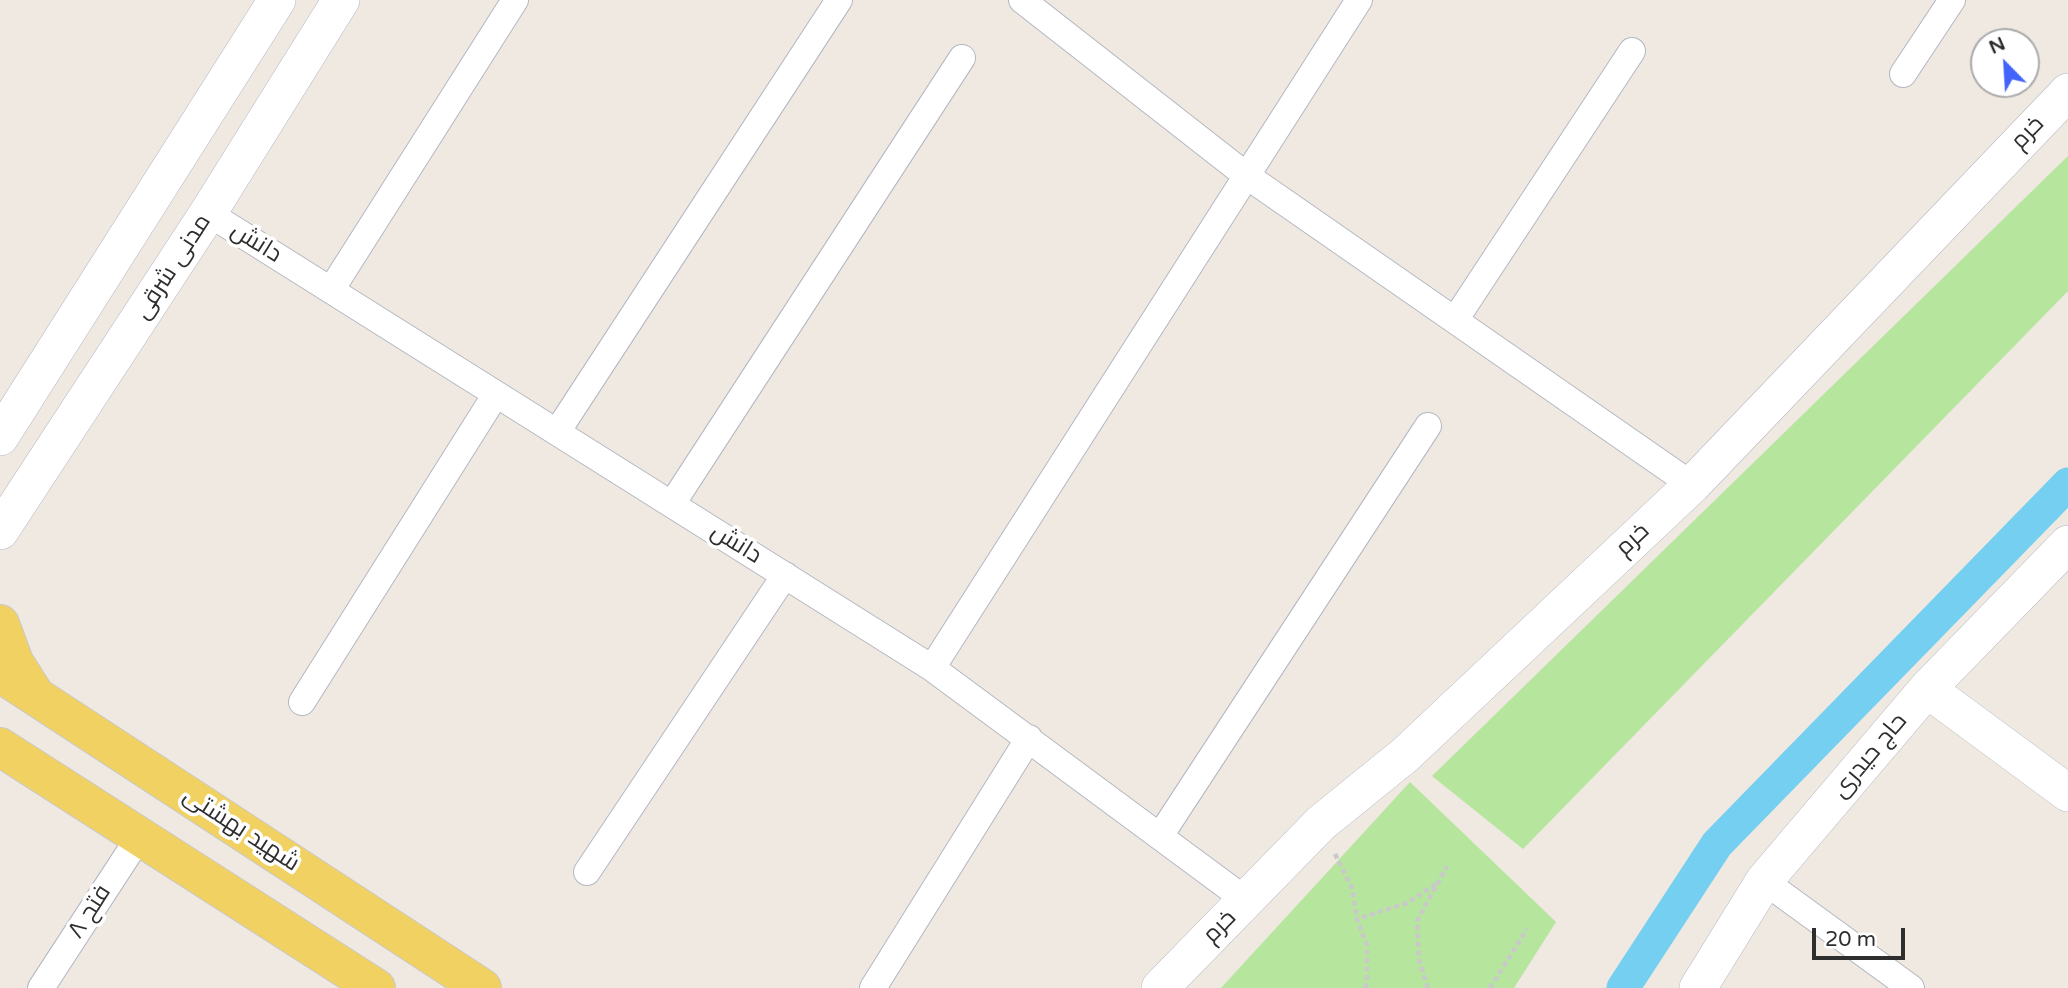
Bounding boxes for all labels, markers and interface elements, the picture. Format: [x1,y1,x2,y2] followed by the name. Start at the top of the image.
[1970,28,2040,98] north arrow
[1986,32,2009,59] text: N
[2005,110,2051,156] street label: خرم
[128,209,218,325] street label: مدنی شرقی
[225,216,287,270] street label: دانش
[705,517,767,571] street label: دانش
[1610,517,1656,563] street label: خرم
[1826,708,1914,804] street label: حاج حیدری
[177,782,305,878] street label: شهید بهشتی
[62,880,118,944] street label: فتح ۸
[1197,904,1243,950] street label: خرم
[1816,914,1909,958] scale bar
[1825,927,1876,952] text: 20 m

